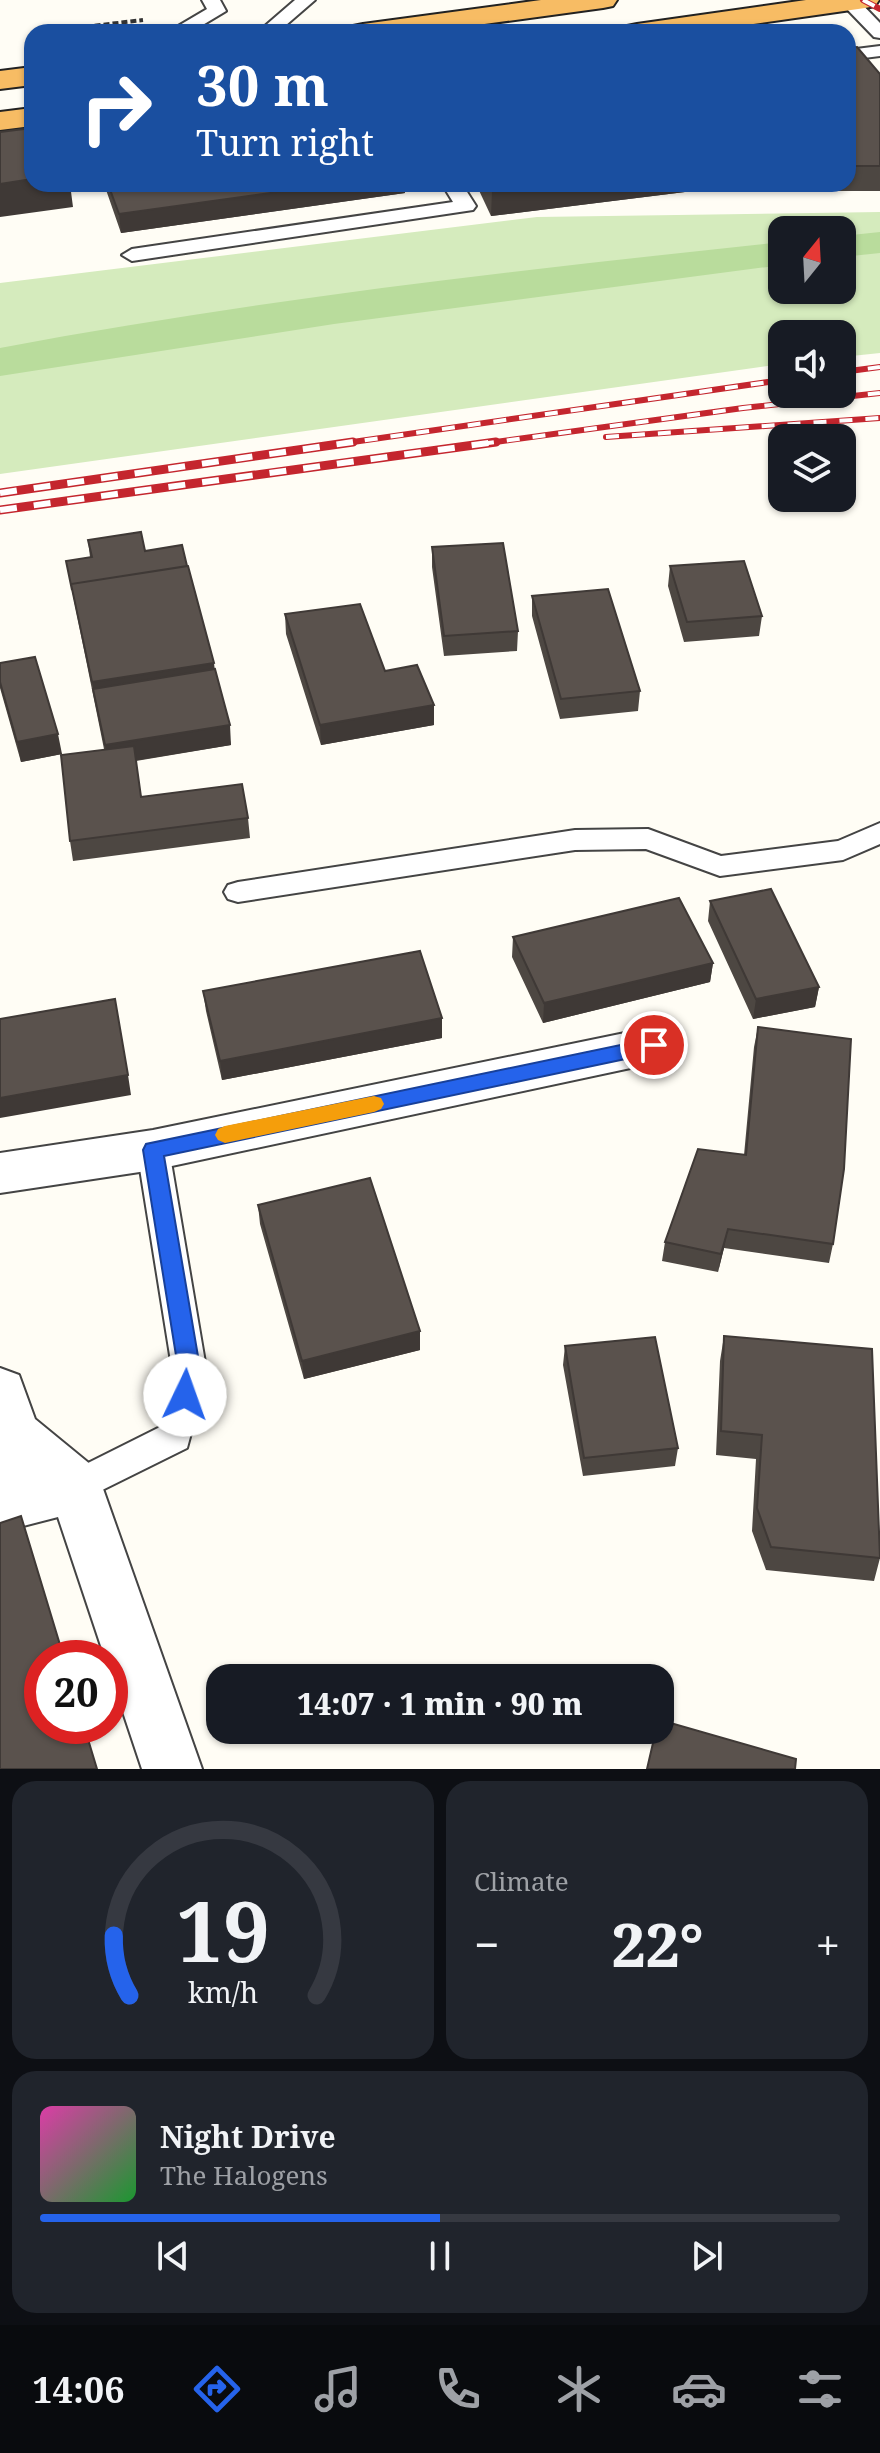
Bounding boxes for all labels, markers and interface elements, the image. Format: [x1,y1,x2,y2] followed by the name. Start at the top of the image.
[196,46,329,122] text: 30 m
[64,56,168,160] icon: right
[196,118,374,167] text: Turn right
[768,216,856,304] north arrow
[768,216,856,512] map controls
[768,320,856,408] button: sound
[768,424,856,512] button: layers
[620,1011,688,1079] pin
[632,1023,676,1067] icon: arrive
[143,1353,227,1437] position arrow
[24,1640,128,1744] speed limit sign: 20
[297,1683,583,1724] text: 14:07 · 1 min · 90 m
[474,1863,569,1899] text: Climate
[176,1873,270,1986] text: 19
[611,1903,703,1985] text: 22°
[474,1914,499,1974] text: −
[815,1914,840,1974] text: +
[188,1972,258,2011] text: km/h
[160,2116,336,2157] text: Night Drive
[160,2157,328,2193] text: The Halogens
[151,2234,195,2278] icon: previous
[418,2234,462,2278] icon: pause
[685,2234,729,2278] icon: next
[189,2361,245,2417] icon: directions
[310,2361,366,2417] icon: music
[430,2361,486,2417] icon: phone
[551,2361,607,2417] icon: climate
[671,2361,727,2417] icon: car
[792,2361,848,2417] icon: filters
[32,2365,125,2414] text: 14:06

